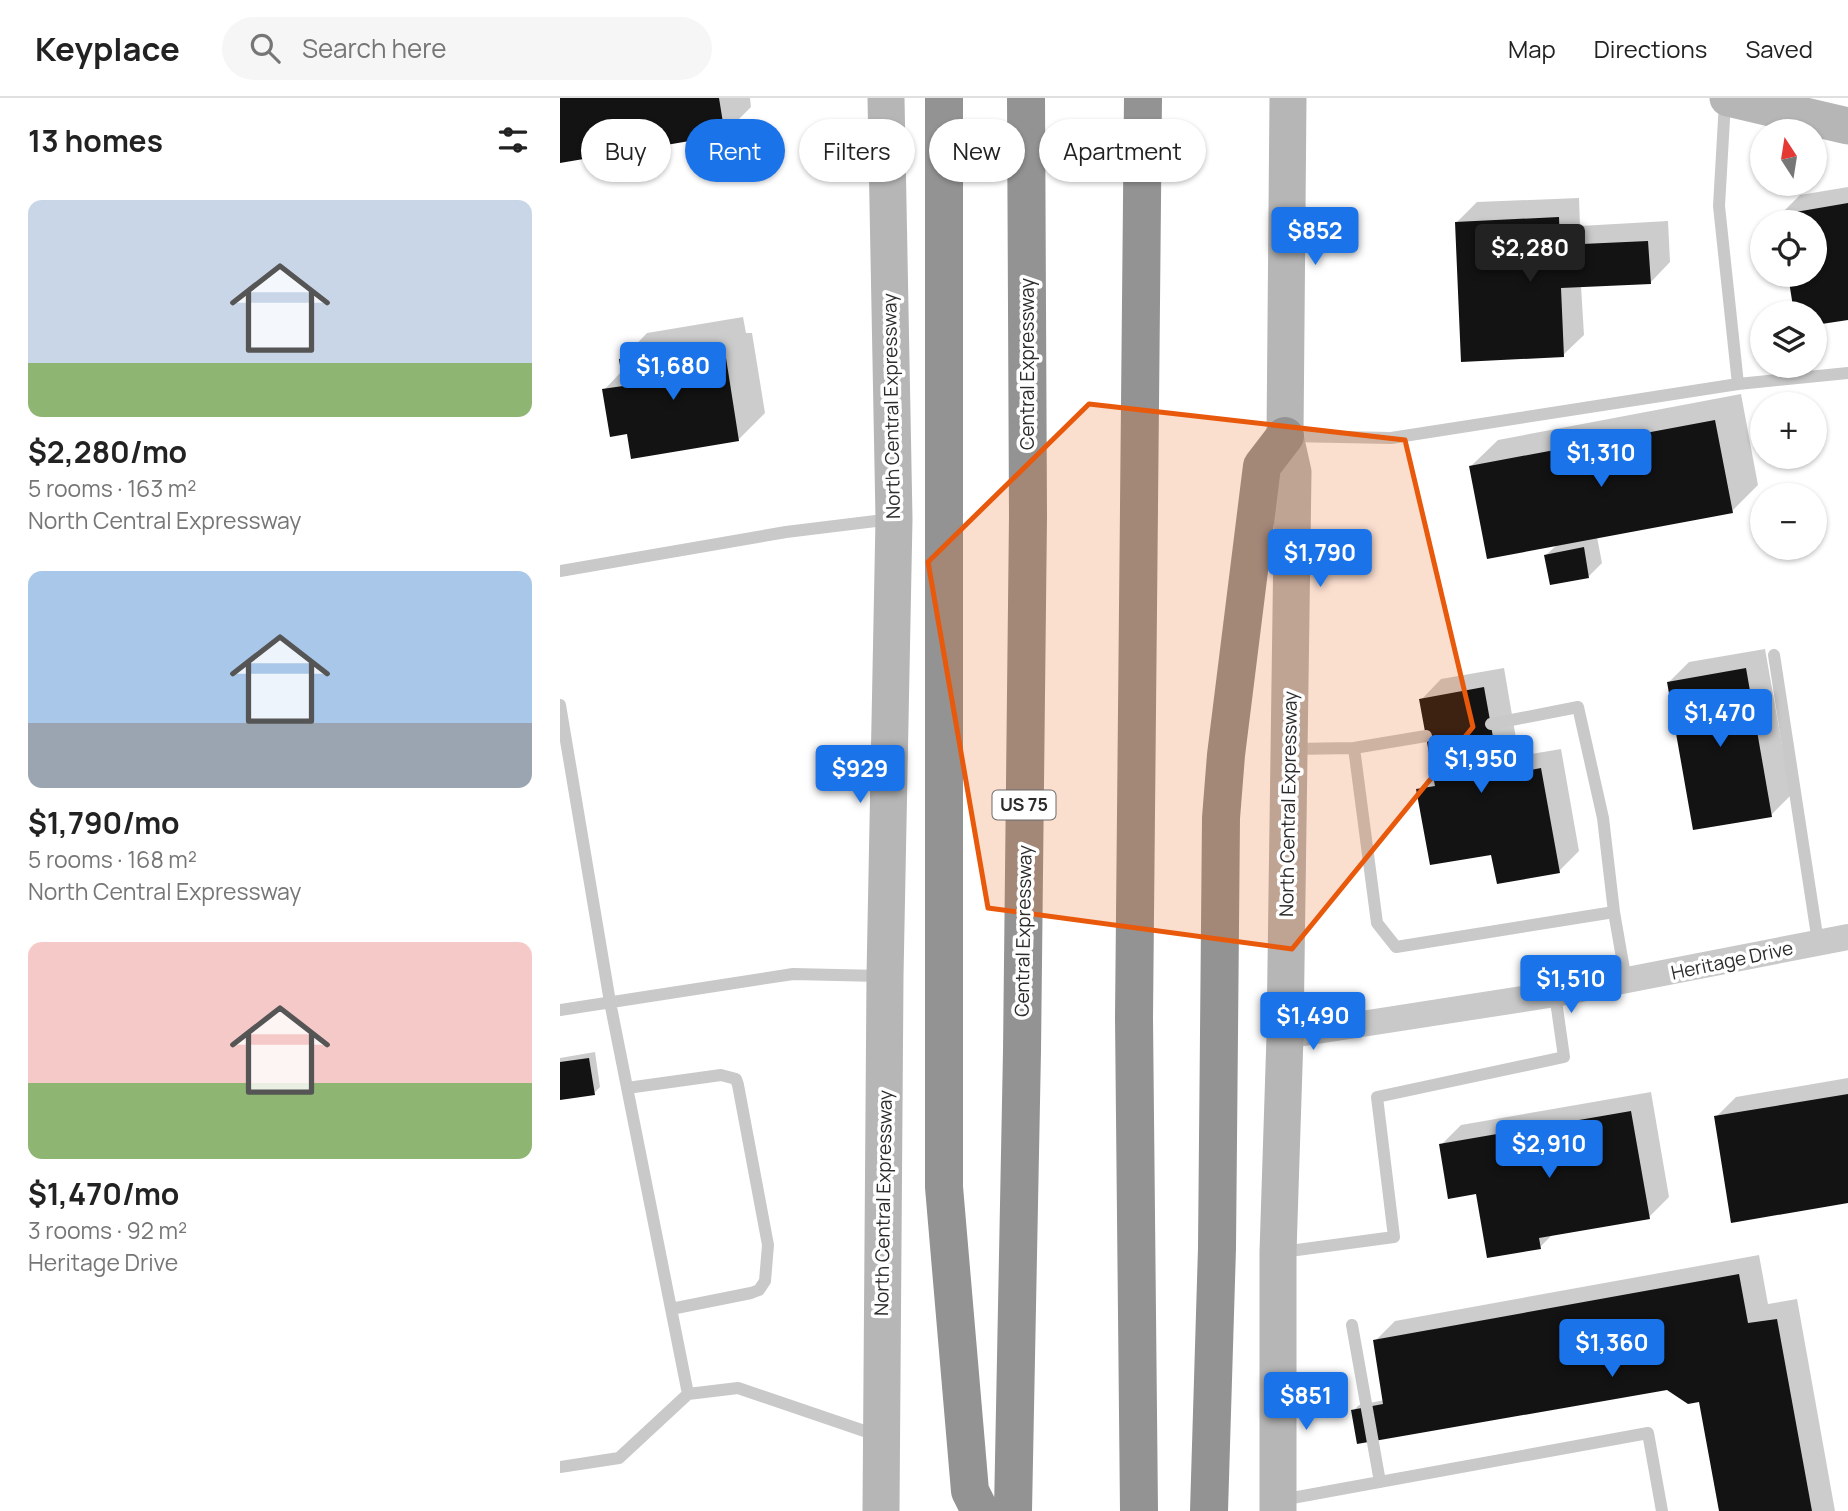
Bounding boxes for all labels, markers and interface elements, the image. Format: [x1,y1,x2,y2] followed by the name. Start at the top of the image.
[222,17,712,80] search box
[35,26,180,71] text: Keyplace
[246,29,284,67] icon: search
[302,30,447,66] text: Search here
[1508,32,1556,65] text: Map
[1594,32,1707,65] text: Directions
[1745,32,1813,65] text: Saved
[581,119,671,182] chip: Buy
[685,119,785,182] chip: Rent
[799,119,915,182] chip: Filters
[929,119,1025,182] chip: New
[1039,119,1206,182] chip: Apartment
[1750,119,1827,196] north arrow
[1750,119,1827,560] map controls
[28,120,163,161] text: 13 homes
[494,121,532,159] icon: filters
[1274,208,1356,267] pin: $852
[1750,210,1827,287] button: locate
[1287,214,1343,246] text: $852
[1473,225,1587,284] pin: $2,280
[1491,231,1569,263] text: $2,280
[217,245,343,371] icon: home
[1014,278,1040,450] street label: Central Expressway
[876,293,906,519] street label: North Central Expressway
[1750,301,1827,378] button: layers
[616,342,730,402] pin: $1,680
[636,349,710,381] text: $1,680
[1750,392,1827,469] button: +
[1544,430,1658,489] pin: $1,310
[28,431,187,472] text: $2,280/mo
[1566,436,1636,468] text: $1,310
[28,472,196,504] text: 5 rooms · 163 m²
[1750,483,1827,560] button: −
[28,504,301,536] text: North Central Expressway
[1263,530,1377,589] pin: $1,790
[1284,536,1356,568] text: $1,790
[217,616,343,742] icon: home
[1663,690,1777,749] pin: $1,470
[1273,691,1303,917] street label: North Central Expressway
[1684,696,1756,728] text: $1,470
[1424,736,1538,795] pin: $1,950
[1444,742,1518,774] text: $1,950
[819,746,901,805] pin: $929
[832,752,888,784] text: $929
[993,790,1056,820] road number: US 75
[28,802,180,843] text: $1,790/mo
[28,843,197,875] text: 5 rooms · 168 m²
[1009,845,1037,1017] street label: Central Expressway
[28,875,301,907] text: North Central Expressway
[1669,934,1795,986] street label: Heritage Drive
[1514,956,1628,1015] pin: $1,510
[1536,962,1606,994] text: $1,510
[217,987,343,1113] icon: home
[1256,992,1370,1052] pin: $1,490
[1276,999,1350,1031] text: $1,490
[868,1090,898,1316] street label: North Central Expressway
[1492,1121,1606,1180] pin: $2,910
[1512,1127,1586,1159] text: $2,910
[28,1173,179,1214] text: $1,470/mo
[28,1214,187,1246] text: 3 rooms · 92 m²
[28,1246,178,1278] text: Heritage Drive
[1555,1320,1669,1379] pin: $1,360
[1575,1326,1649,1358] text: $1,360
[1265,1372,1347,1432] pin: $851
[1280,1379,1332,1411] text: $851

